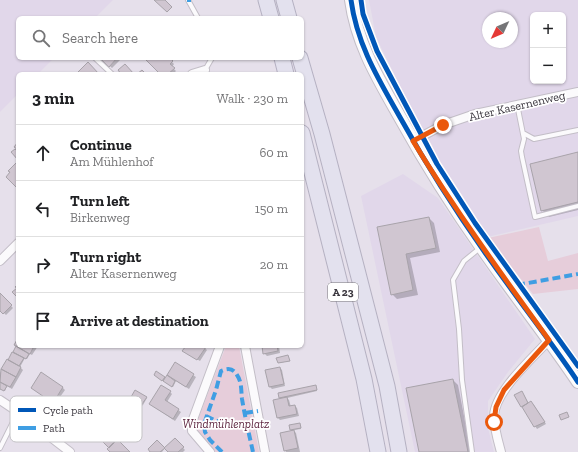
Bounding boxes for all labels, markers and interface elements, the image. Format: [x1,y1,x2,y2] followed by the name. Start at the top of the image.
[482,12,518,48] north arrow
[530,12,566,84] map controls
[530,12,566,48] button: +
[16,16,304,60] search box
[30,27,52,49] icon: search
[62,29,138,47] text: Search here
[530,48,566,84] button: −
[32,88,74,108] text: 3 min
[467,88,567,124] street label: Alter Kasernenweg
[216,91,288,106] text: Walk · 230 m
[434,116,452,134] route end
[70,136,132,154] text: Continue
[32,142,54,164] icon: ahead
[259,145,288,160] text: 60 m
[70,154,154,169] text: Am Mühlenhof
[70,192,130,210] text: Turn left
[32,198,54,220] icon: left
[255,201,288,216] text: 150 m
[70,210,130,225] text: Birkenweg
[70,248,141,266] text: Turn right
[32,254,54,276] icon: right
[260,257,288,272] text: 20 m
[70,266,177,281] text: Alter Kasernenweg
[328,283,358,301] road number: A 23
[32,310,54,332] icon: arrive
[70,312,209,330] text: Arrive at destination
[10,396,142,442] legend
[43,404,94,417] text: Cycle path
[485,413,503,431] route start
[182,417,270,431] park label: Windmühlenplatz
[43,422,66,435] text: Path

